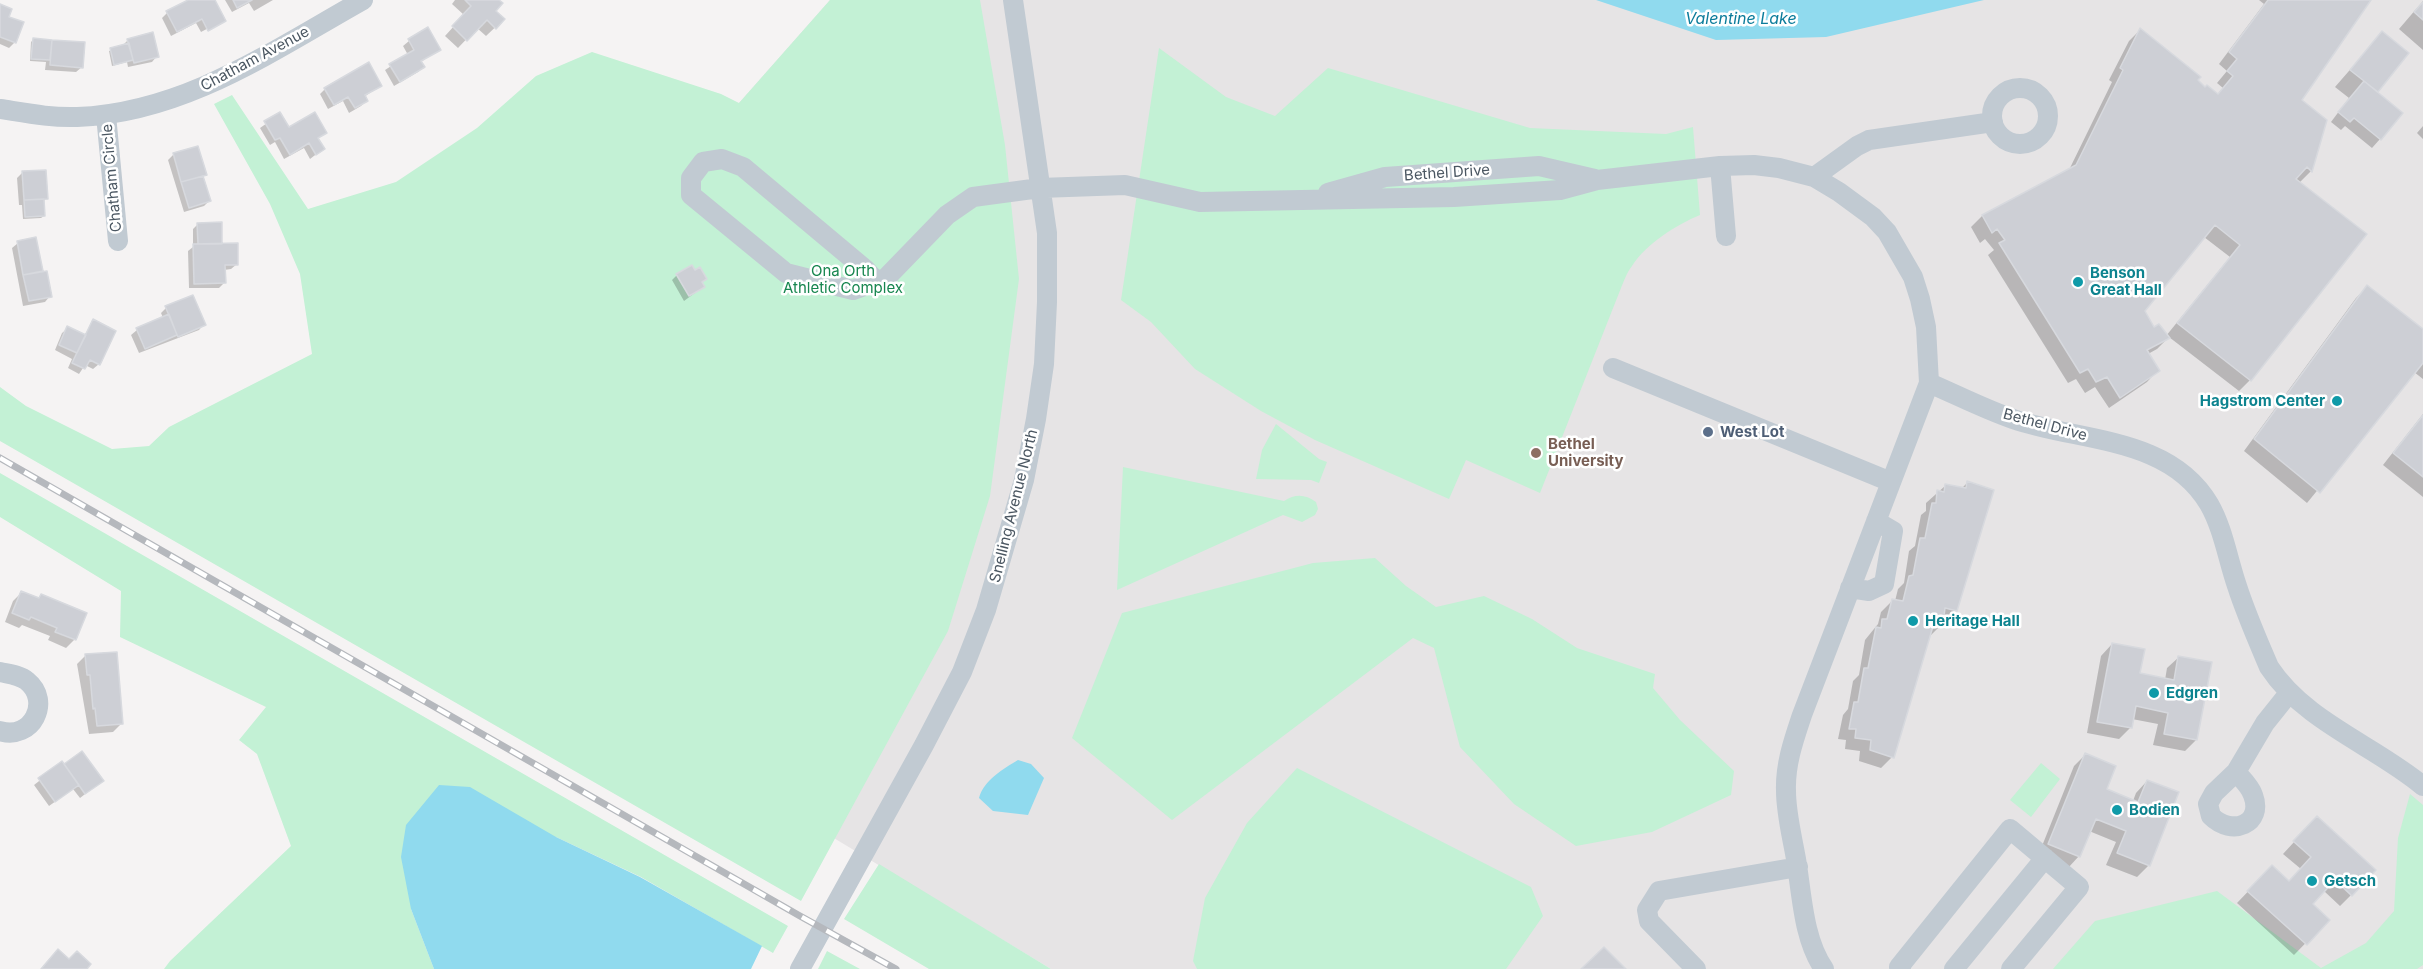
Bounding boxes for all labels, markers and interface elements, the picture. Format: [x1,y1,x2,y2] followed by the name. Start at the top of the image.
[1685,9,1797,29] water label: Valentine Lake
[198,23,312,95] street label: Chatham Avenue
[98,123,126,233] street label: Chatham Circle
[1403,161,1491,185] street label: Bethel Drive
[783,262,903,297] park label: Ona Orth Athletic Complex
[2090,264,2162,299] place label: Benson Great Hall
[2071,275,2085,289] marker: Benson Great Hall
[2200,392,2325,410] place label: Hagstrom Center
[2330,394,2344,408] marker: Hagstrom Center
[2001,405,2089,445] street label: Bethel Drive
[1720,423,1784,441] place label: West Lot
[1701,425,1715,439] marker: West Lot
[986,428,1042,584] street label: Snelling Avenue North
[1548,435,1623,470] place label: Bethel University
[1529,446,1543,460] marker: Bethel University
[1925,612,2020,630] place label: Heritage Hall
[1906,614,1920,628] marker: Heritage Hall
[2166,684,2218,702] place label: Edgren
[2147,686,2161,700] marker: Edgren
[2129,801,2180,819] place label: Bodien
[2110,803,2124,817] marker: Bodien
[2324,872,2376,890] place label: Getsch
[2305,874,2319,888] marker: Getsch

